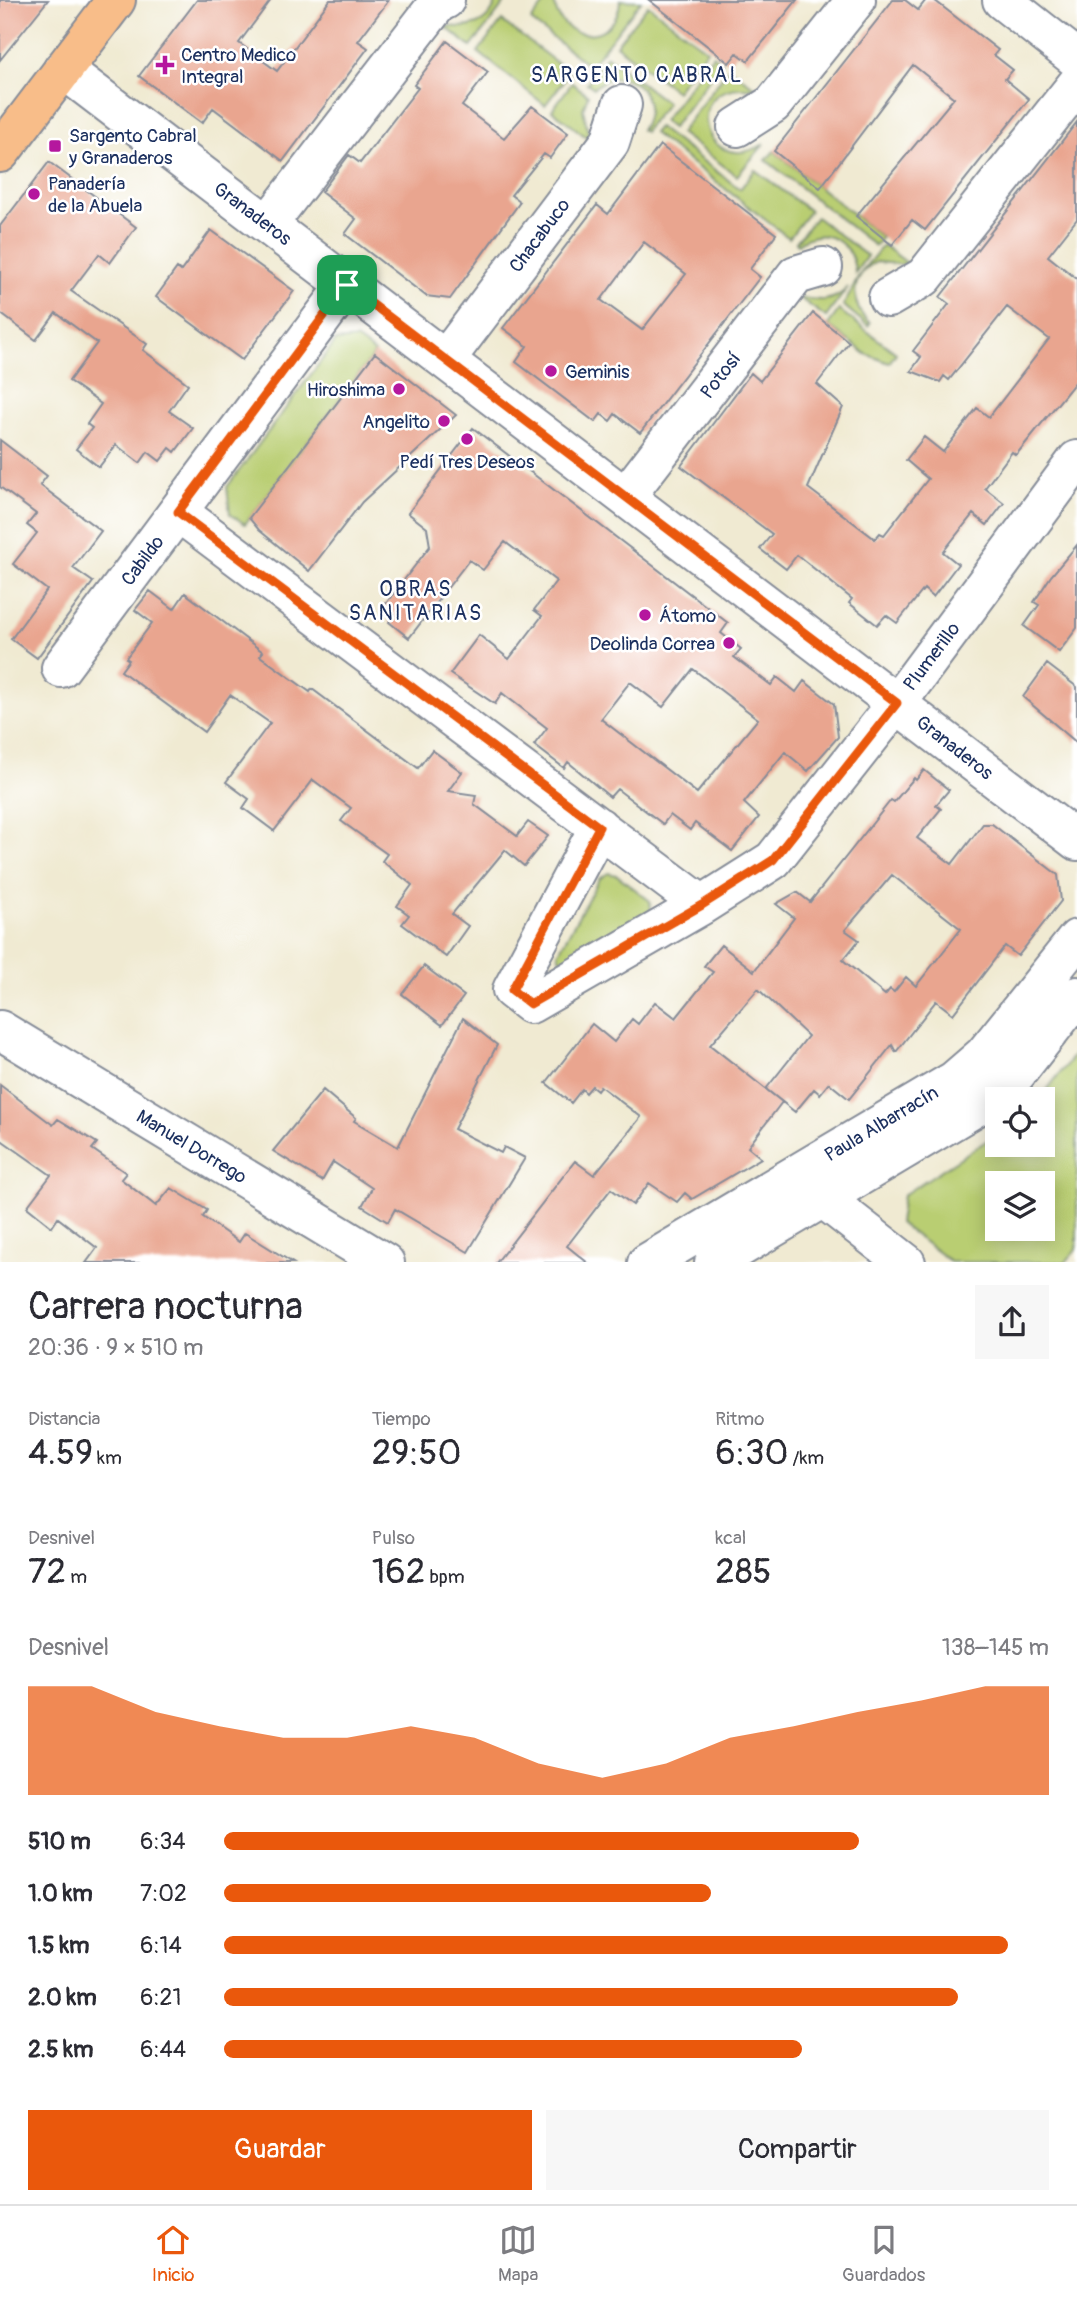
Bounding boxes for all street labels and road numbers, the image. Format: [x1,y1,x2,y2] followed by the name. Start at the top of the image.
[209,177,296,251] street label: Granaderos
[504,194,575,277] street label: Chacabuco
[695,348,746,404] street label: Potosí
[116,531,170,591] street label: Cabildo
[898,618,965,696] street label: Plumerillo
[911,710,998,786] street label: Granaderos
[820,1081,943,1167] street label: Paula Albarracín
[132,1104,251,1189] street label: Manuel Dorrego

